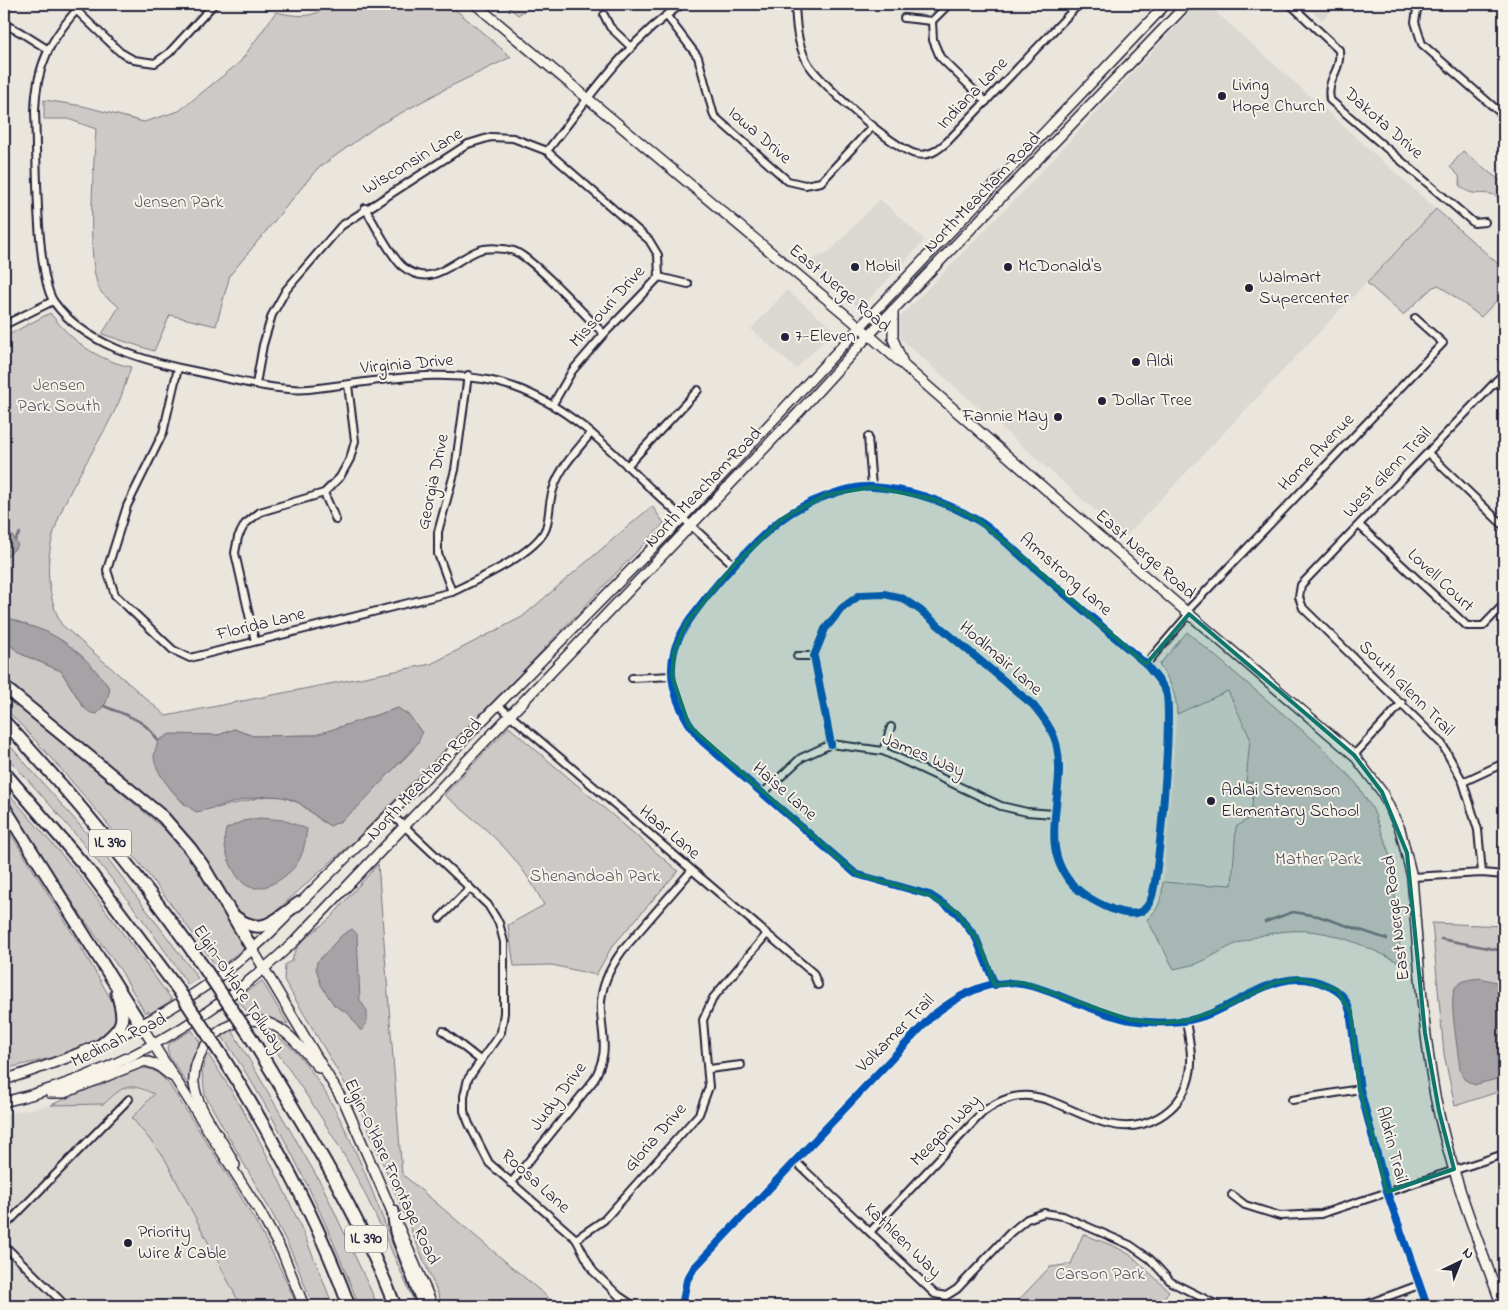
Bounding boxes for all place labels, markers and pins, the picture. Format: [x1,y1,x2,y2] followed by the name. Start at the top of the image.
[1232,73,1325,120] place label: Living Hope Church
[1216,90,1228,102] marker: Living Hope Church
[865,254,901,280] place label: Mobil
[1018,254,1102,280] place label: McDonald's
[849,261,861,273] marker: Mobil
[1002,261,1014,273] marker: McDonald's
[1259,265,1349,312] place label: Walmart Supercenter
[1243,282,1255,294] marker: Walmart Supercenter
[795,324,856,350] place label: 7-Eleven
[779,331,791,343] marker: 7-Eleven
[1146,349,1173,375] place label: Aldi
[1130,356,1142,368] marker: Aldi
[1111,388,1193,414] place label: Dollar Tree
[1096,395,1108,407] marker: Dollar Tree
[961,404,1048,430] place label: Fannie May
[1052,411,1064,423] marker: Fannie May
[1221,778,1359,825] place label: Adlai Stevenson Elementary School
[1205,795,1217,807] marker: Adlai Stevenson Elementary School
[138,1220,228,1267] place label: Priority Wire & Cable
[122,1237,134,1249] marker: Priority Wire & Cable

